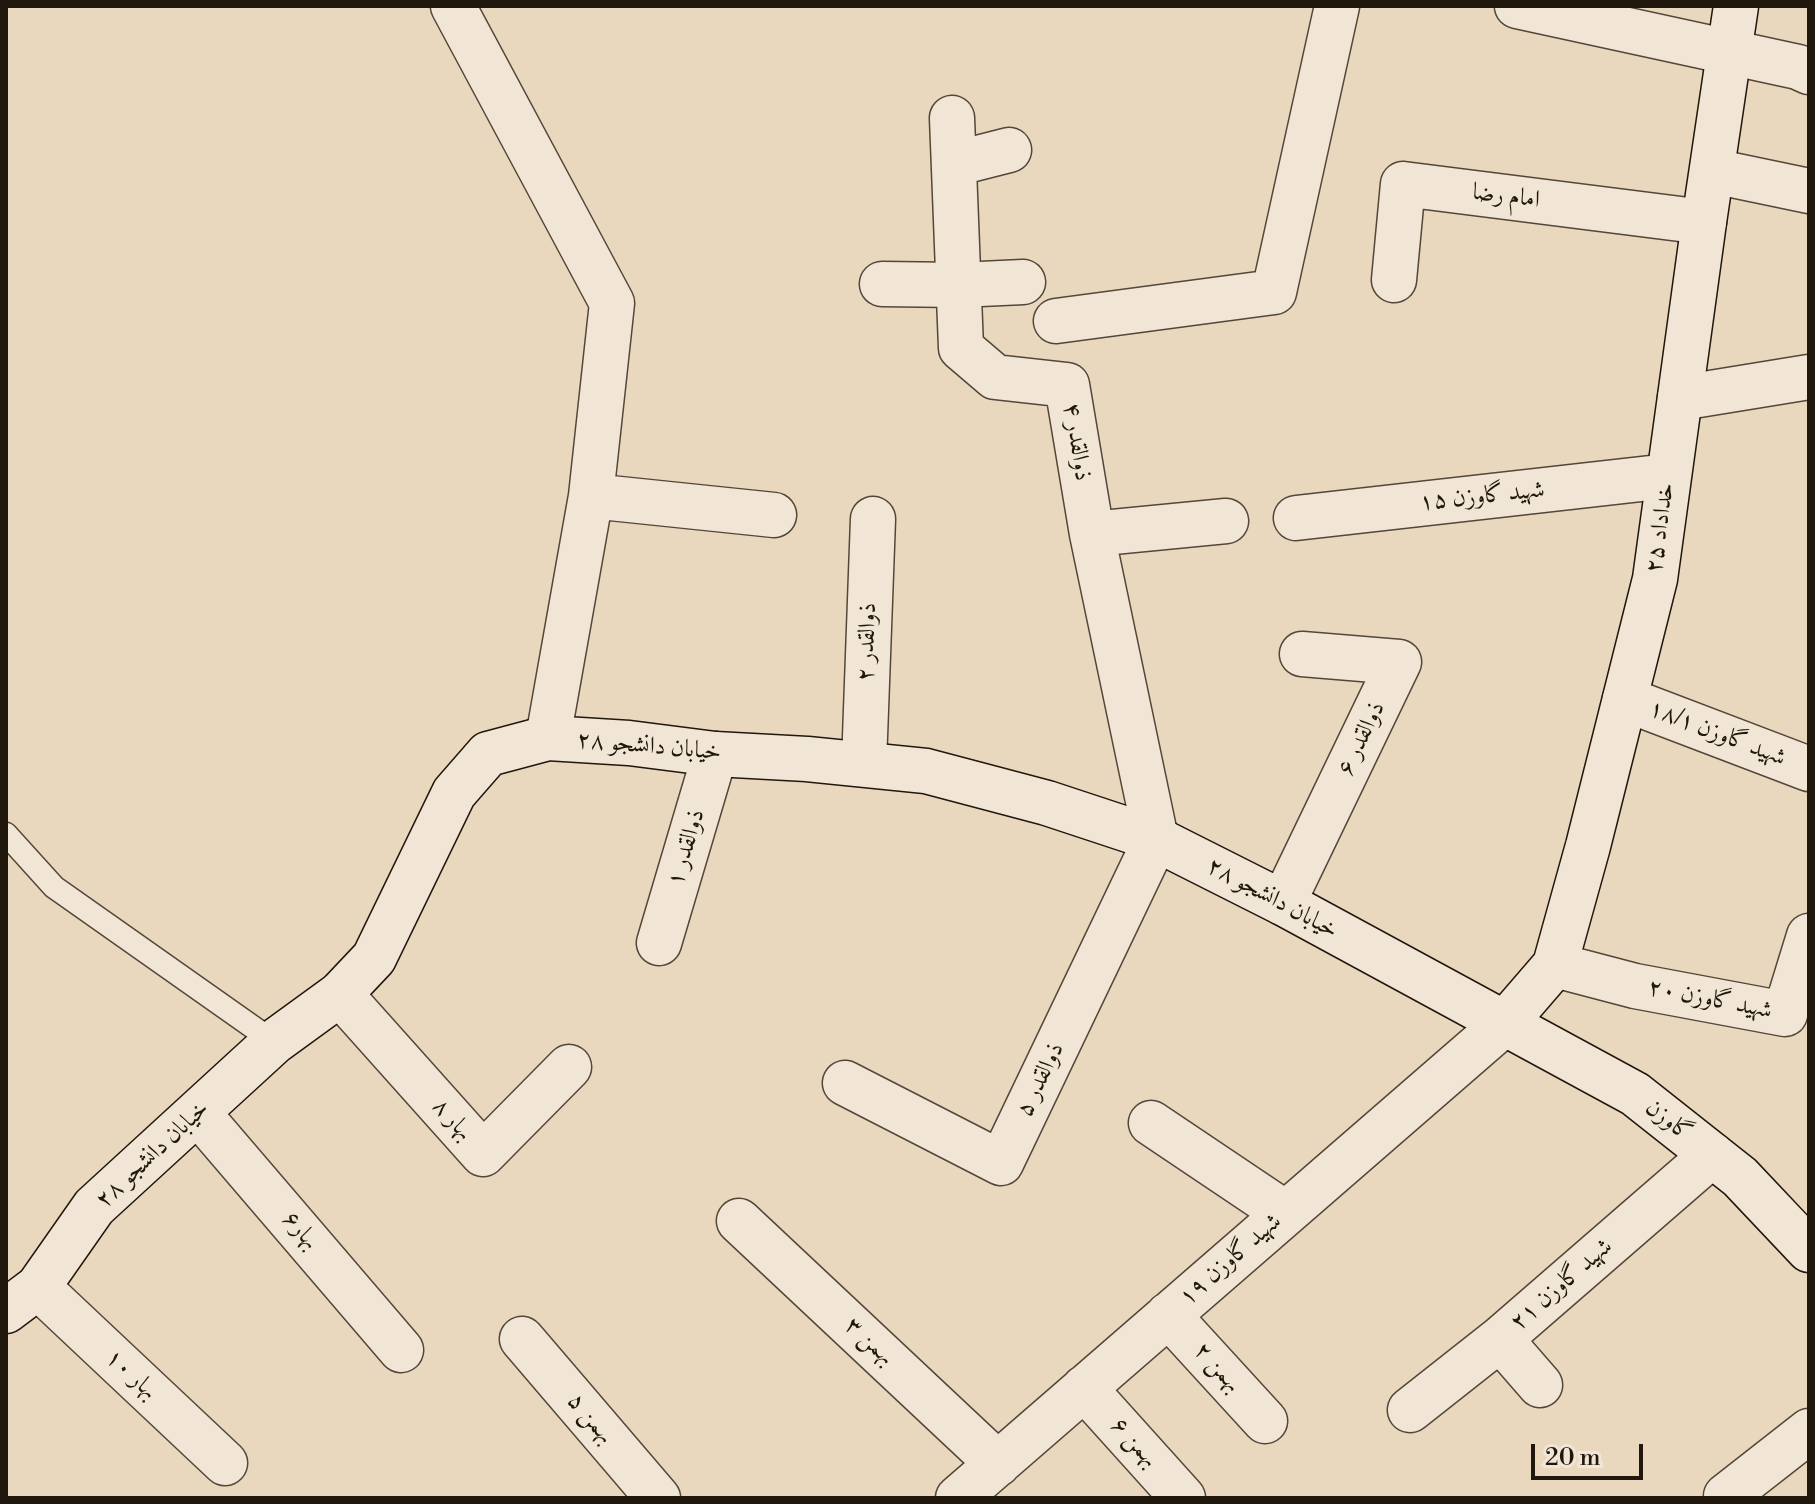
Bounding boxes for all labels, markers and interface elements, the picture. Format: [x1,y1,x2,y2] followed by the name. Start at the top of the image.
[1471,179,1541,215] street label: امام رضا
[1056,401,1096,483] street label: ذوالقدر ۴
[1418,476,1546,518] street label: شهید گاوزن ۱۵
[1640,481,1682,575] street label: خداداد ۲۵
[852,602,884,682] street label: ذوالقدر ۲
[1644,695,1790,773] street label: شهید گاوزن ۱۸/۱
[1332,697,1392,781] street label: ذوالقدر ۶
[576,726,722,768] street label: خیابان دانشجو ۲۸
[662,806,712,890] street label: ذوالقدر ۱
[1201,852,1343,946] street label: خیابان دانشجو ۲۸
[1645,974,1775,1026] street label: شهید گاوزن ۲۰
[1011,1038,1071,1122] street label: ذوالقدر ۵
[426,1093,478,1147] street label: بهار ۸
[1639,1094,1697,1148] street label: گاوزن
[90,1095,216,1215] street label: خیابان دانشجو ۲۸
[275,1206,325,1256] street label: بهار۶
[1174,1208,1288,1312] street label: شهید گاوزن ۱۹
[1505,1233,1619,1337] street label: شهید گاوزن ۲۱
[838,1312,900,1372] street label: بهمن ۳
[1187,1337,1247,1399] street label: بهمن ۲
[99,1344,163,1406] street label: بهار ۱۰
[560,1388,620,1450] street label: بهمن ۵
[1104,1412,1164,1474] street label: بهمن ۶
[1535,1428,1647,1478] scale bar
[1545,1443,1601,1473] text: 20 m

